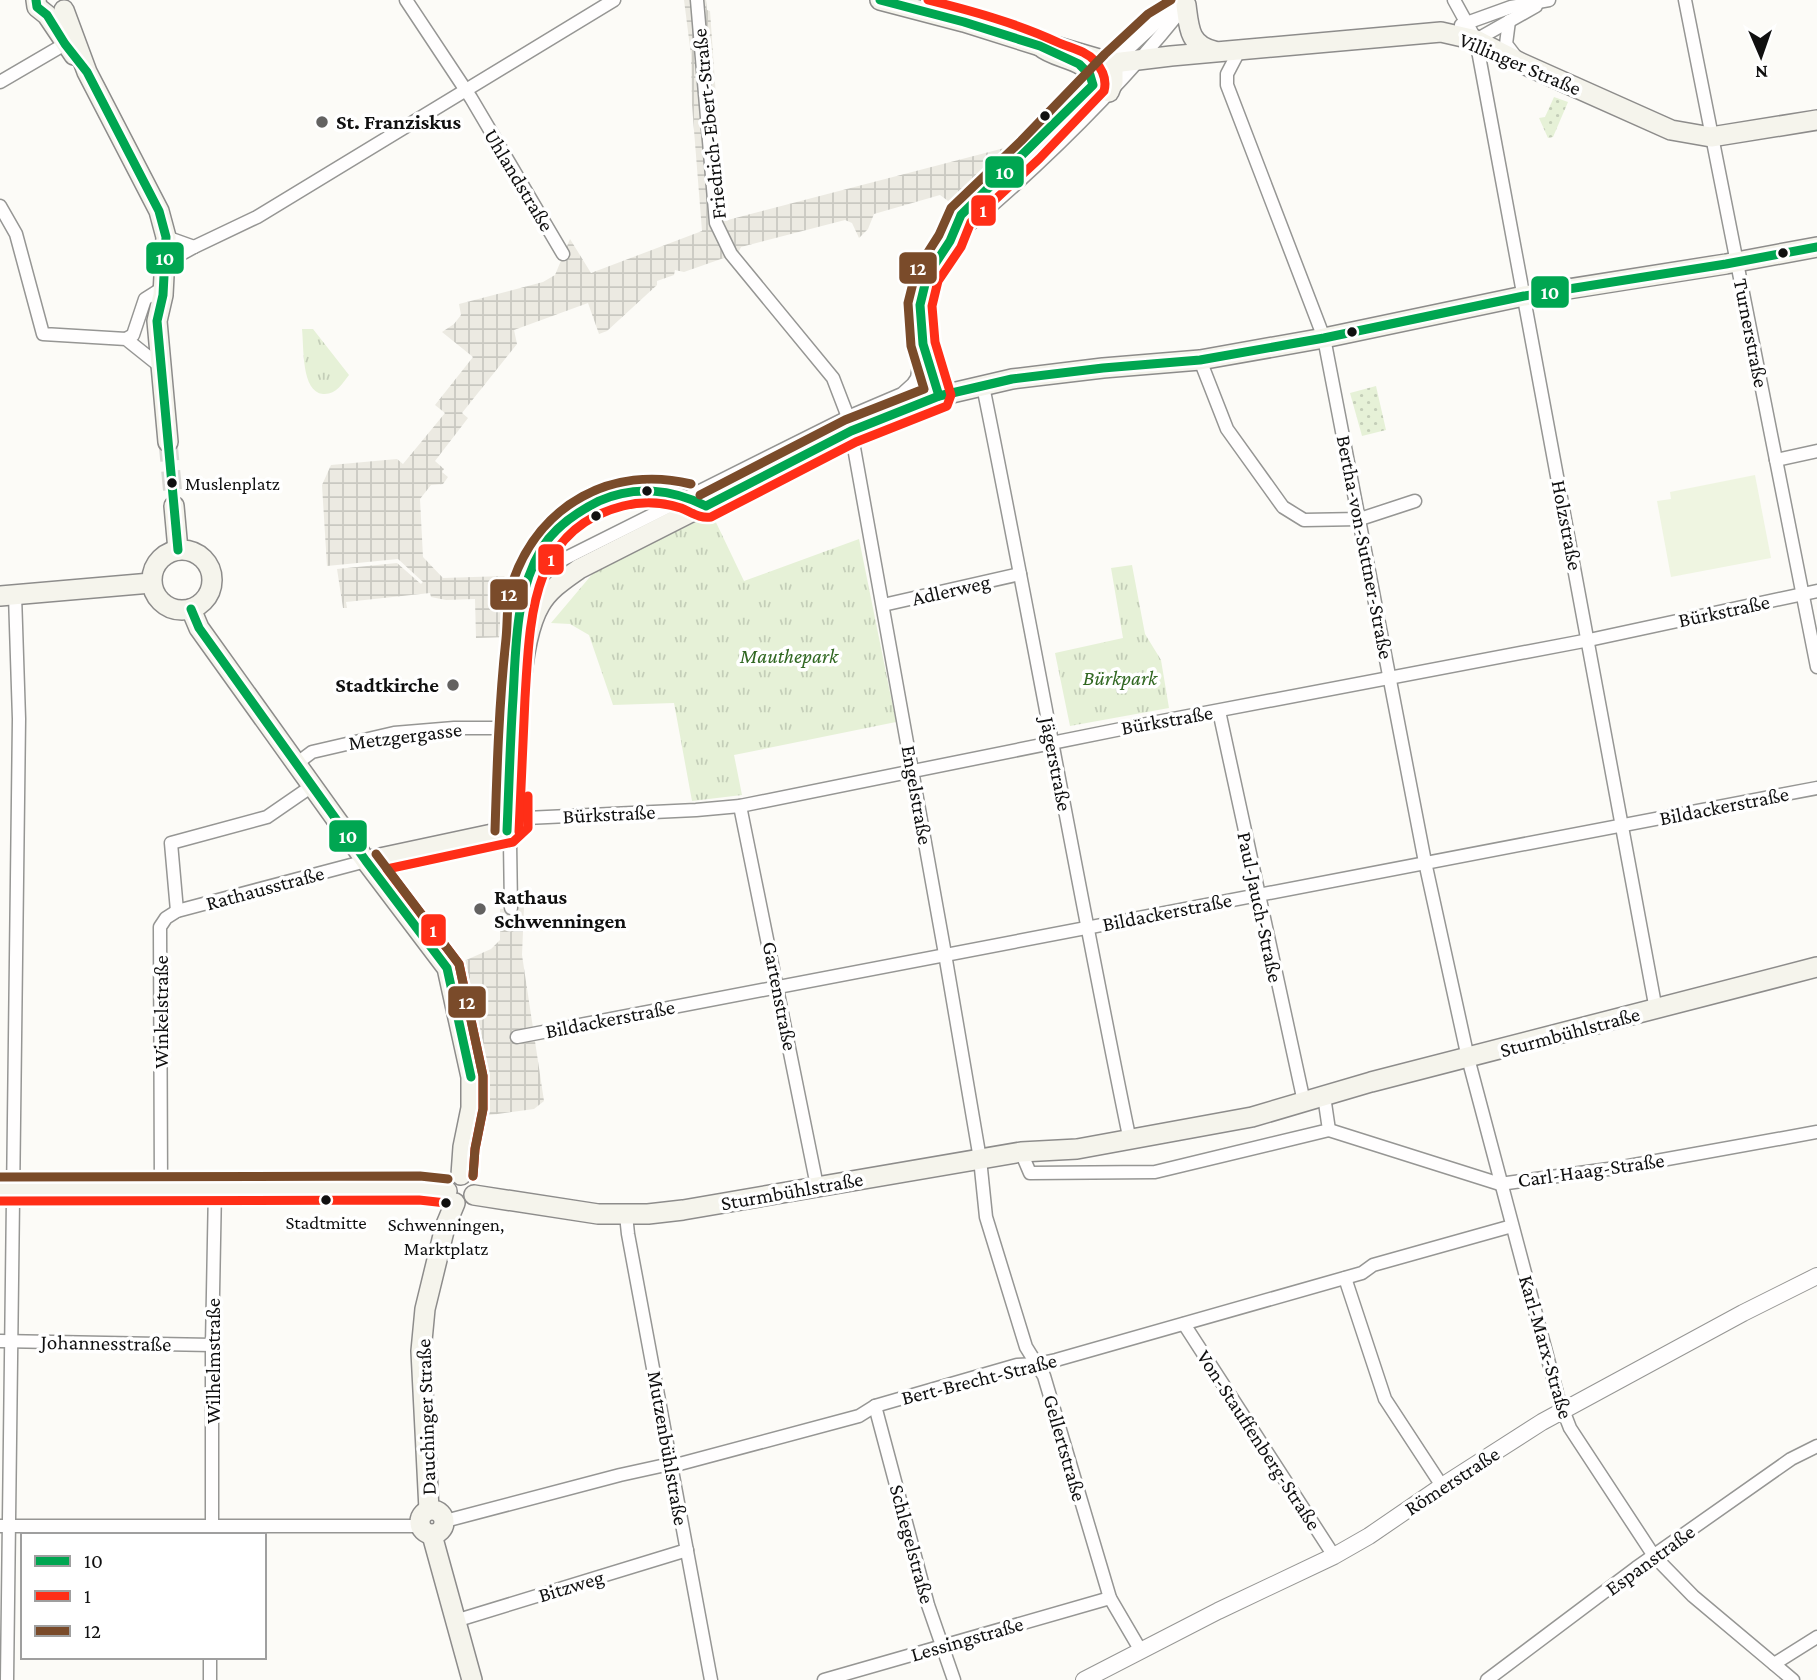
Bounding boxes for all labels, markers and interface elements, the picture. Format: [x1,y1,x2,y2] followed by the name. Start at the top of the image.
[1726,21,1796,91] north arrow
[687,27,731,221] street label: Friedrich-Ebert-Straße
[1455,28,1585,100] street label: Villinger Straße
[1755,62,1768,83] text: N
[1038,109,1052,123] unlabelled marker
[336,110,462,134] place label: St. Franziskus
[314,114,330,130] marker: St. Franziskus
[479,124,559,236] street label: Uhlandstraße
[984,155,1025,189] line badge: 10
[996,162,1014,183] text: 10
[970,194,997,227] line badge: 1
[979,200,987,221] text: 1
[145,241,185,275] line badge: 10
[1776,246,1790,260] unlabelled marker
[156,248,174,269] text: 10
[898,251,938,285] line badge: 12
[910,258,927,279] text: 12
[1530,275,1570,309] line badge: 10
[1729,276,1773,390] street label: Turnerstraße
[1541,282,1559,303] text: 10
[1345,325,1359,339] unlabelled marker
[1332,433,1398,661] street label: Bertha-von-Suttner-Straße
[185,473,280,494] place label: Muslenplatz
[165,476,179,490] marker: Muslenplatz
[1546,478,1588,572] street label: Holzstraße
[640,484,654,498] unlabelled marker
[589,509,603,523] unlabelled marker
[537,543,565,576] line badge: 1
[547,549,555,570] text: 1
[909,569,993,611] street label: Adlerweg
[489,578,529,611] line badge: 12
[501,584,518,605] text: 12
[1676,590,1772,632] street label: Bürkstraße
[739,644,839,668] park label: Mauthepark
[1083,666,1158,690] park label: Bürkpark
[335,673,439,697] place label: Stadtkirche
[445,677,461,693] marker: Stadtkirche
[1119,700,1215,740] street label: Bürkstraße
[1035,713,1077,813] street label: Jägerstraße
[347,717,463,755] street label: Metzgergasse
[896,743,938,847] street label: Engelstraße
[1657,782,1791,830] street label: Bildackerstraße
[562,800,656,828] street label: Bürkstraße
[328,819,368,853] line badge: 10
[339,826,357,847] text: 10
[1232,830,1288,984] street label: Paul-Jauch-Straße
[203,861,327,915] street label: Rathausstraße
[494,885,626,933] place label: Rathaus Schwenningen
[1100,888,1234,936] street label: Bildackerstraße
[472,901,488,917] marker: Rathaus Schwenningen
[420,913,447,947] line badge: 1
[429,920,437,941] text: 1
[758,939,802,1053] street label: Gartenstraße
[149,955,173,1069] street label: Winkelstraße
[447,985,487,1019] line badge: 12
[459,992,476,1013] text: 12
[543,995,677,1043] street label: Bildackerstraße
[1497,1002,1643,1062] street label: Sturmbühlstraße
[1516,1148,1666,1192] street label: Carl-Haag-Straße
[719,1167,865,1215] street label: Sturmbühlstraße
[319,1193,333,1207] marker: Stadtmitte
[439,1196,453,1210] marker: Schwenningen, Marktplatz
[285,1212,367,1233] place label: Stadtmitte
[388,1214,504,1259] place label: Schwenningen, Marktplatz
[1514,1272,1578,1422] street label: Karl-Marx-Straße
[201,1298,225,1424] street label: Wilhelmstraße
[39,1330,171,1356] street label: Johannesstraße
[411,1338,441,1496] street label: Dauchinger Straße
[1192,1345,1326,1535] street label: Von-Stauffenberg-Straße
[899,1348,1059,1410] street label: Bert-Brecht-Straße
[643,1369,693,1527] street label: Mutzenbühlstraße
[1038,1392,1092,1504] street label: Gellertstraße
[1400,1441,1504,1521] street label: Römerstraße
[885,1482,939,1606] street label: Schlegelstraße
[1601,1520,1699,1600] street label: Espanstraße
[21,1533,266,1659] legend
[84,1549,103,1573] text: 10
[535,1565,607,1607] street label: Bitzweg
[84,1584,91,1608] text: 1
[908,1611,1026,1667] street label: Lessingstraße
[84,1619,101,1643] text: 12

